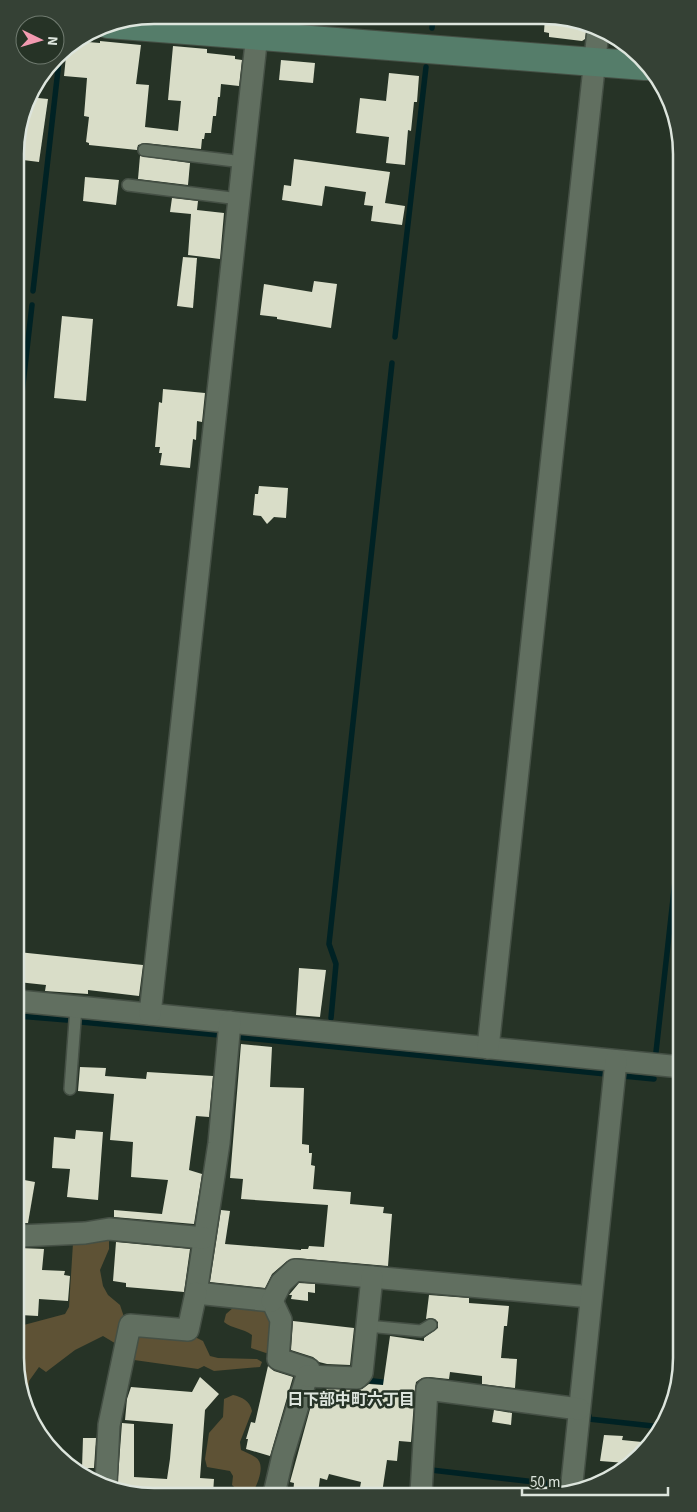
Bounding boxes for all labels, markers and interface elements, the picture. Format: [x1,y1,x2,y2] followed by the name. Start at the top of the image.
[15,15,65,65] north arrow
[42,36,62,47] text: N
[287,1389,415,1411] district label: 日下部中町六丁目
[522,1464,668,1496] scale bar
[530,1472,560,1493] text: 50 m

